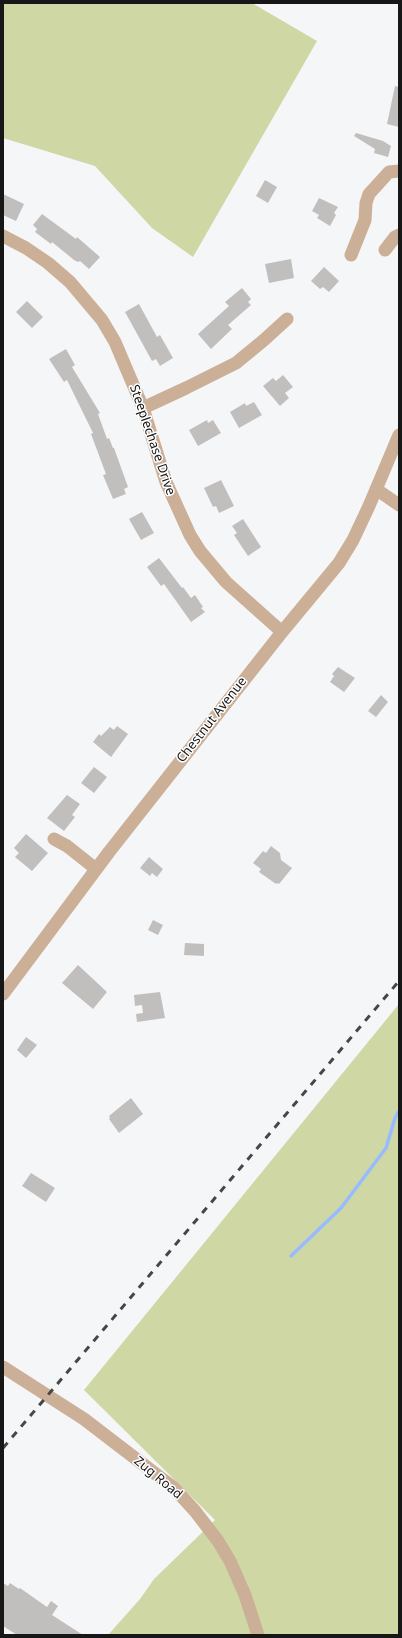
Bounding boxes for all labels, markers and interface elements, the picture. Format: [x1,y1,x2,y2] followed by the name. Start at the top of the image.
[126,383,178,497] street label: Steeplechase Drive
[174,674,250,766] street label: Chestnut Avenue
[131,1453,185,1503] street label: Zug Road

